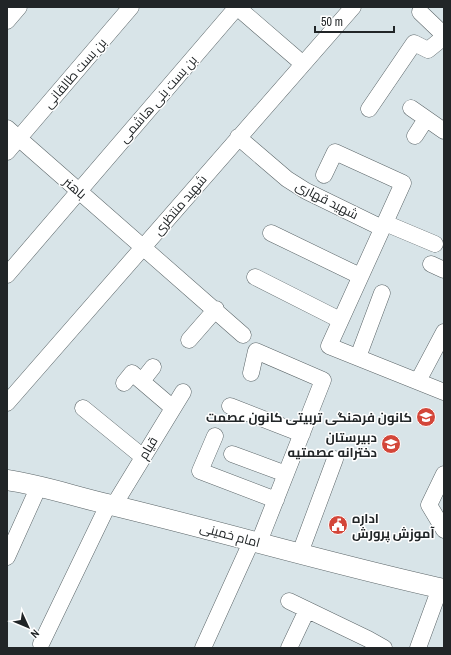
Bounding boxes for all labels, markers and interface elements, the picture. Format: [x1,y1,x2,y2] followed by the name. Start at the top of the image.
[315,8,394,34] scale bar
[321,14,343,30] text: 50 m
[40,34,110,112] street label: بن بست طالقانی
[115,52,201,146] street label: بن بست بنی هاشمی
[150,171,210,239] street label: شهید منتظری
[59,173,90,203] street label: باهنر
[293,177,361,223] street label: شهید قهاری
[415,406,437,428] school or university icon: کانون فرهنگی تربیتی کانون عصمت
[206,409,412,426] place label: کانون فرهنگی تربیتی کانون عصمت
[288,429,377,461] place label: دبیرستان دخترانه عصمتیه
[135,433,162,463] street label: قیام
[380,433,402,455] school or university icon: دبیرستان دخترانه عصمتیه
[352,510,435,543] place label: اداره آموزش پرورش
[327,514,349,536] public building icon: اداره آموزش پرورش
[198,519,262,552] street label: امام خمینی
[8,607,48,647] north arrow
[28,627,42,641] text: N

